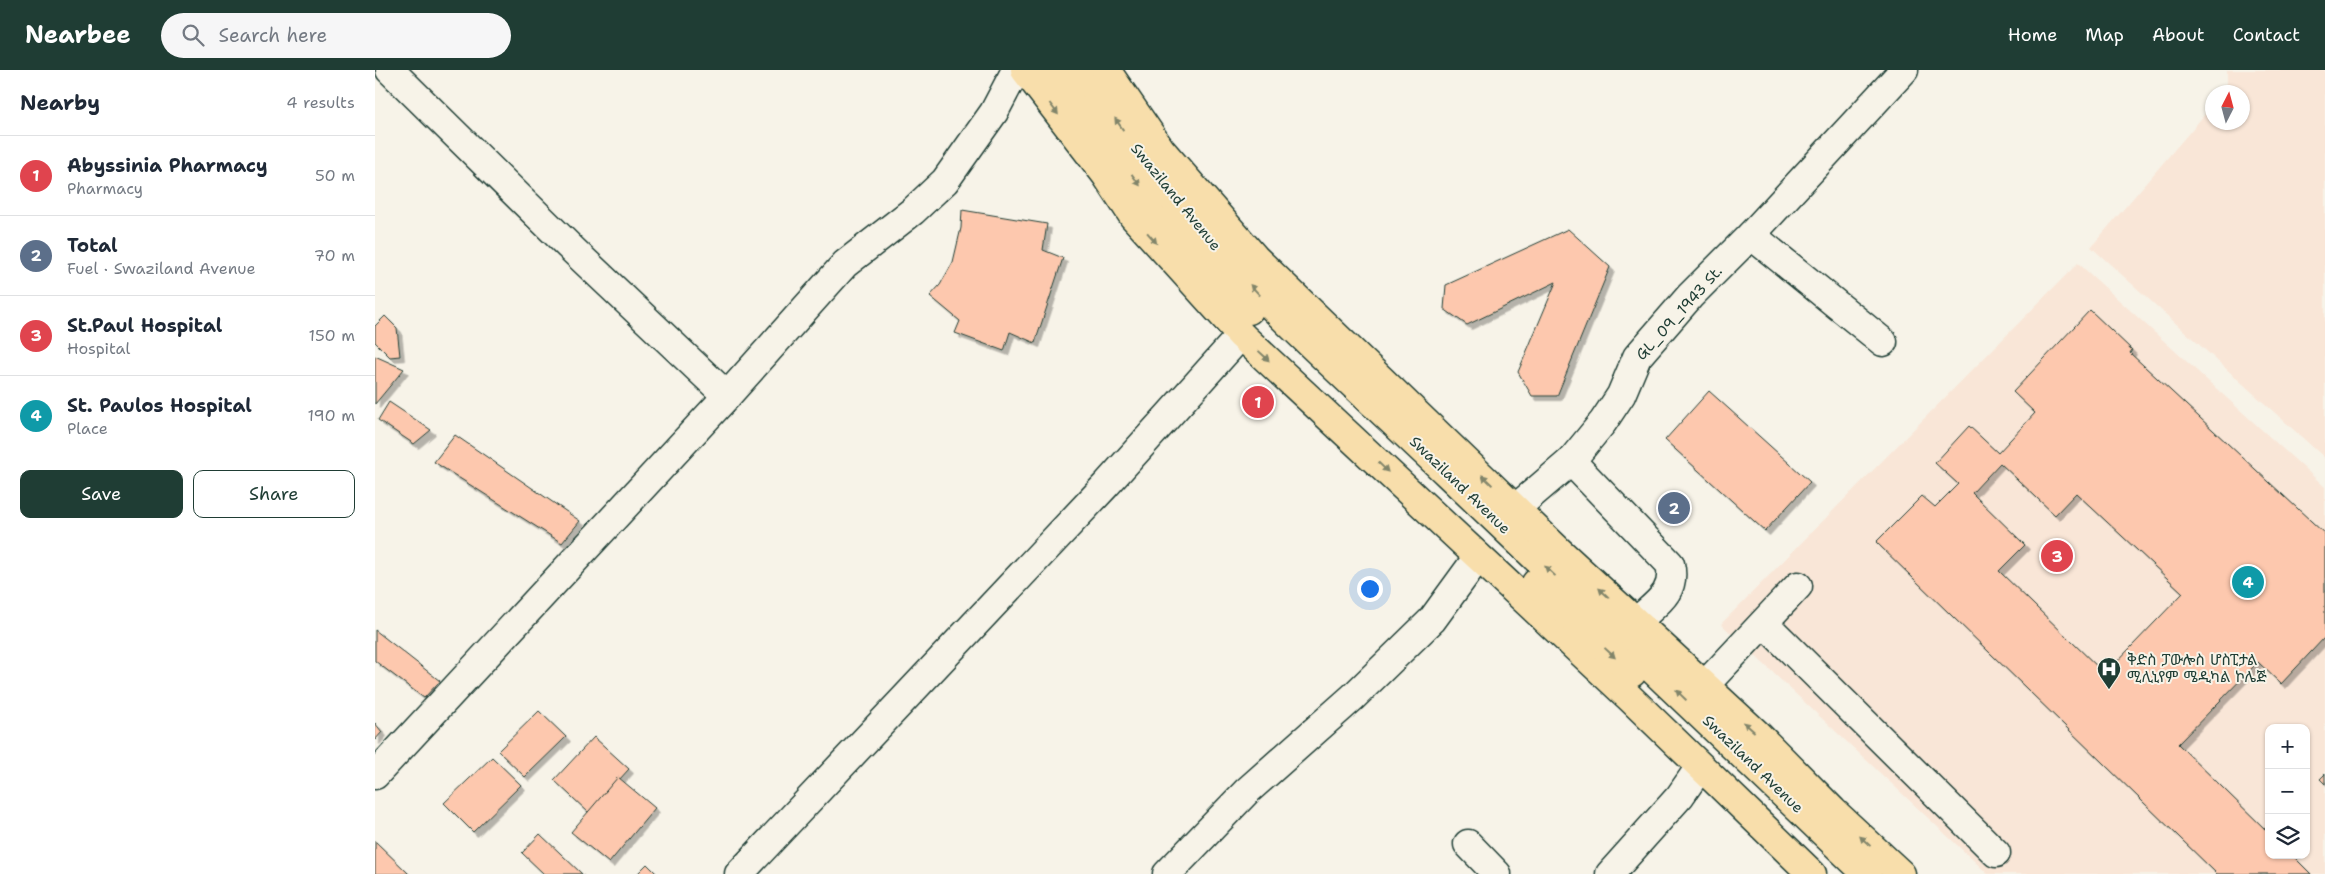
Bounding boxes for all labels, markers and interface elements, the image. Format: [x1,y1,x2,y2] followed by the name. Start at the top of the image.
[161,13,511,58] search box
[25,19,131,51] text: Nearbee
[179,21,207,49] icon: search
[219,23,327,48] text: Search here
[2008,23,2057,47] text: Home
[2085,23,2124,47] text: Map
[2152,23,2205,47] text: About
[2233,23,2300,47] text: Contact
[2205,85,2250,130] north arrow
[20,89,100,117] text: Nearby
[286,92,355,113] text: 4 results
[1049,102,1060,115] one-way arrow
[1114,117,1124,131] one-way arrow
[1126,139,1226,255] street label: Swaziland Avenue
[67,153,268,178] text: Abyssinia Pharmacy
[32,165,40,186] text: 1
[315,165,355,186] text: 50 m
[1131,173,1142,186] one-way arrow
[67,178,143,199] text: Pharmacy
[1147,232,1158,245] one-way arrow
[67,233,118,258] text: Total
[30,245,42,266] text: 2
[314,245,355,266] text: 70 m
[67,258,256,279] text: Fuel · Swaziland Avenue
[1631,262,1727,364] street label: GL_09_1943 St.
[1249,284,1261,296] one-way arrow
[67,313,222,338] text: St.Paul Hospital
[30,325,42,346] text: 3
[308,325,355,346] text: 150 m
[67,338,130,359] text: Hospital
[1258,350,1270,362] one-way arrow
[1242,383,1274,421] pin: 1
[67,393,252,418] text: St. Paulos Hospital
[30,405,42,426] text: 4
[308,405,355,426] text: 190 m
[67,418,108,439] text: Place
[1405,432,1515,538] street label: Swaziland Avenue
[1377,461,1389,473] one-way arrow
[20,470,183,518] button: Save
[193,470,355,518] button: Share
[1482,474,1494,486] one-way arrow
[1658,489,1690,527] pin: 2
[2041,537,2073,575] pin: 3
[2232,563,2264,601] pin: 4
[1545,565,1557,577] one-way arrow
[1357,576,1383,602] your location
[1599,587,1611,599] one-way arrow
[1603,647,1615,659] one-way arrow
[2127,650,2267,687] place label: ቅድስ ፓውሎስ ሆስፒታል ሚሊኒየም ሜዲካል ኮሌጅ
[2096,656,2122,690] hospital icon: ቅድስ ፓውሎስ ሆስፒታል ሚሊኒየም ሜዲካል ኮሌጅ
[1675,689,1687,701] one-way arrow
[1698,711,1808,817] street label: Swaziland Avenue
[1744,721,1756,733] one-way arrow
[2265,724,2310,859] map controls
[2265,724,2310,769] button: +
[2265,769,2310,814] button: −
[2265,814,2310,859] button: layers
[1860,835,1872,847] one-way arrow

